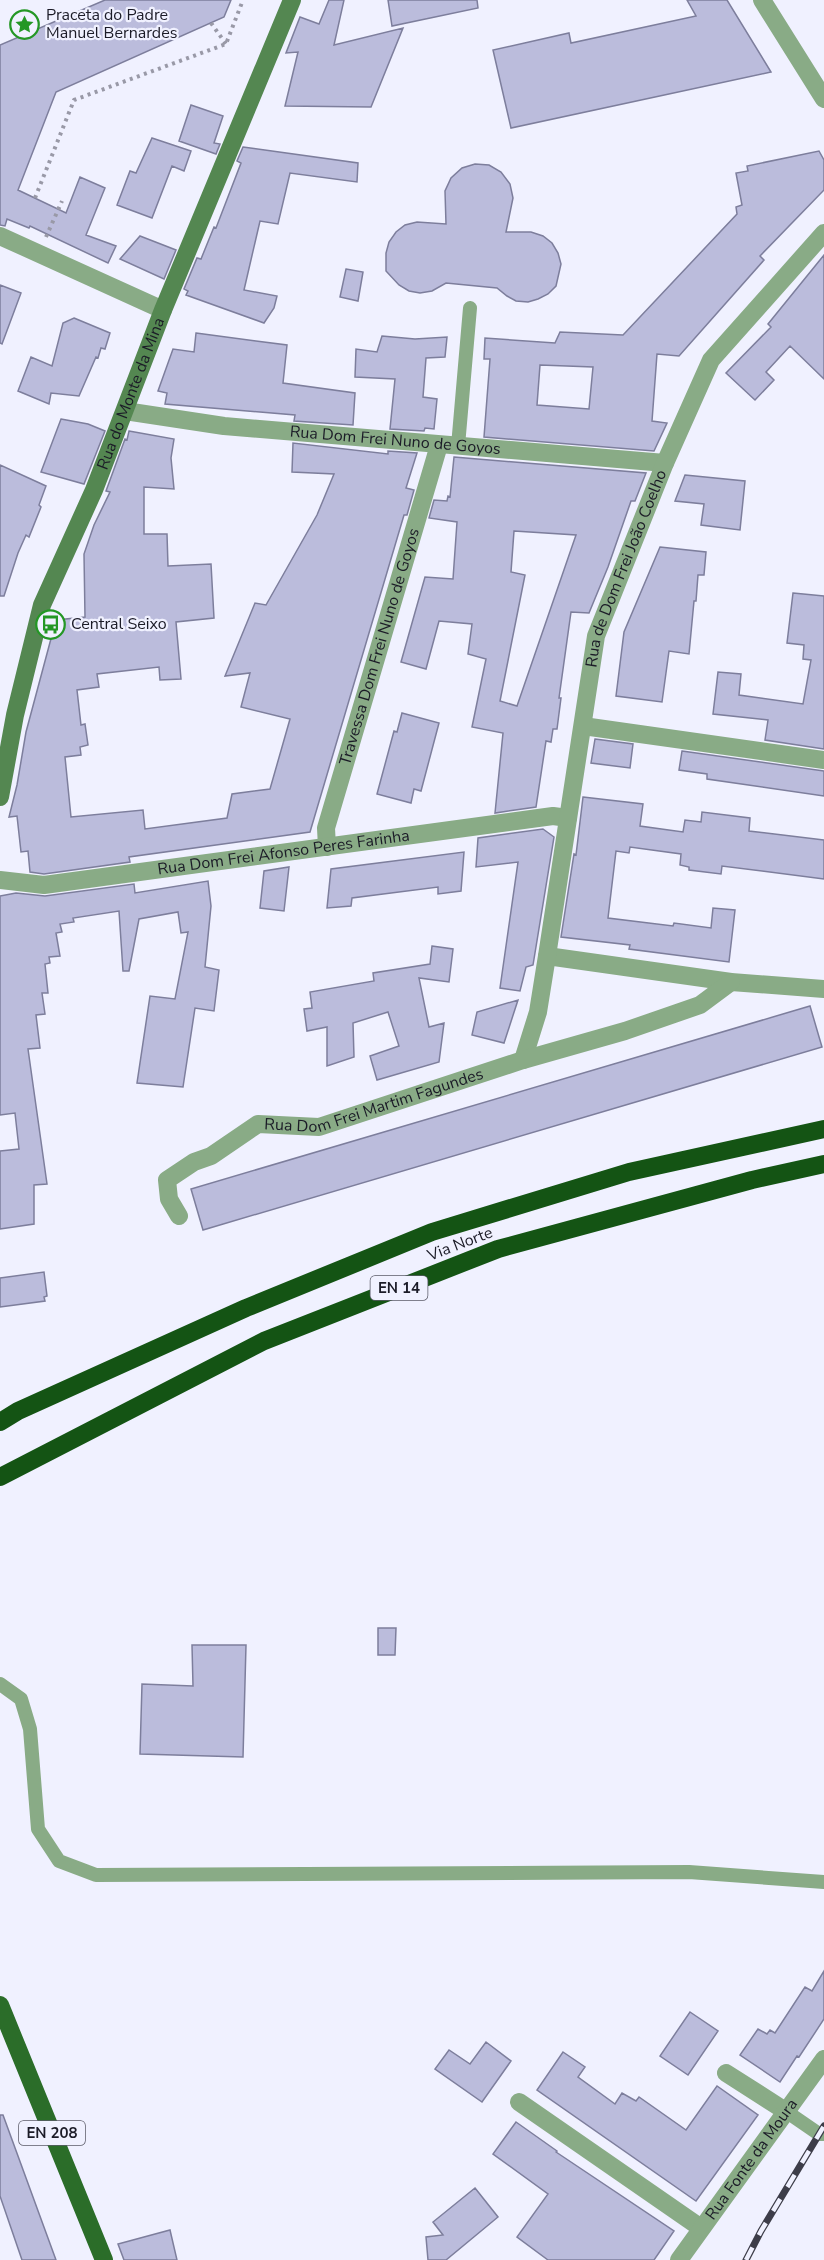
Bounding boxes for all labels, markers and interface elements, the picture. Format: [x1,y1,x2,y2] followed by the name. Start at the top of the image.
[46,4,177,44] place label: Praceta do Padre Manuel Bernardes
[9,8,41,40] place icon: Praceta do Padre Manuel Bernardes
[92,314,170,473] street label: Rua do Monte da Mina
[289,421,502,460] street label: Rua Dom Frei Nuno de Goyos
[580,466,672,669] street label: Rua de Dom Frei João Coelho
[334,525,425,768] street label: Travessa Dom Frei Nuno de Goyos
[34,608,66,640] bus stop icon: Central Seixo
[71,613,167,635] place label: Central Seixo
[156,825,411,881] street label: Rua Dom Frei Afonso Peres Farinha
[264,1063,486,1138] street label: Rua Dom Frei Martim Fagundes
[423,1222,496,1267] street label: Via Norte
[370,1276,428,1300] road number: EN 14
[700,2094,803,2225] street label: Rua Fonte da Moura
[19,2121,85,2145] road number: EN 208

